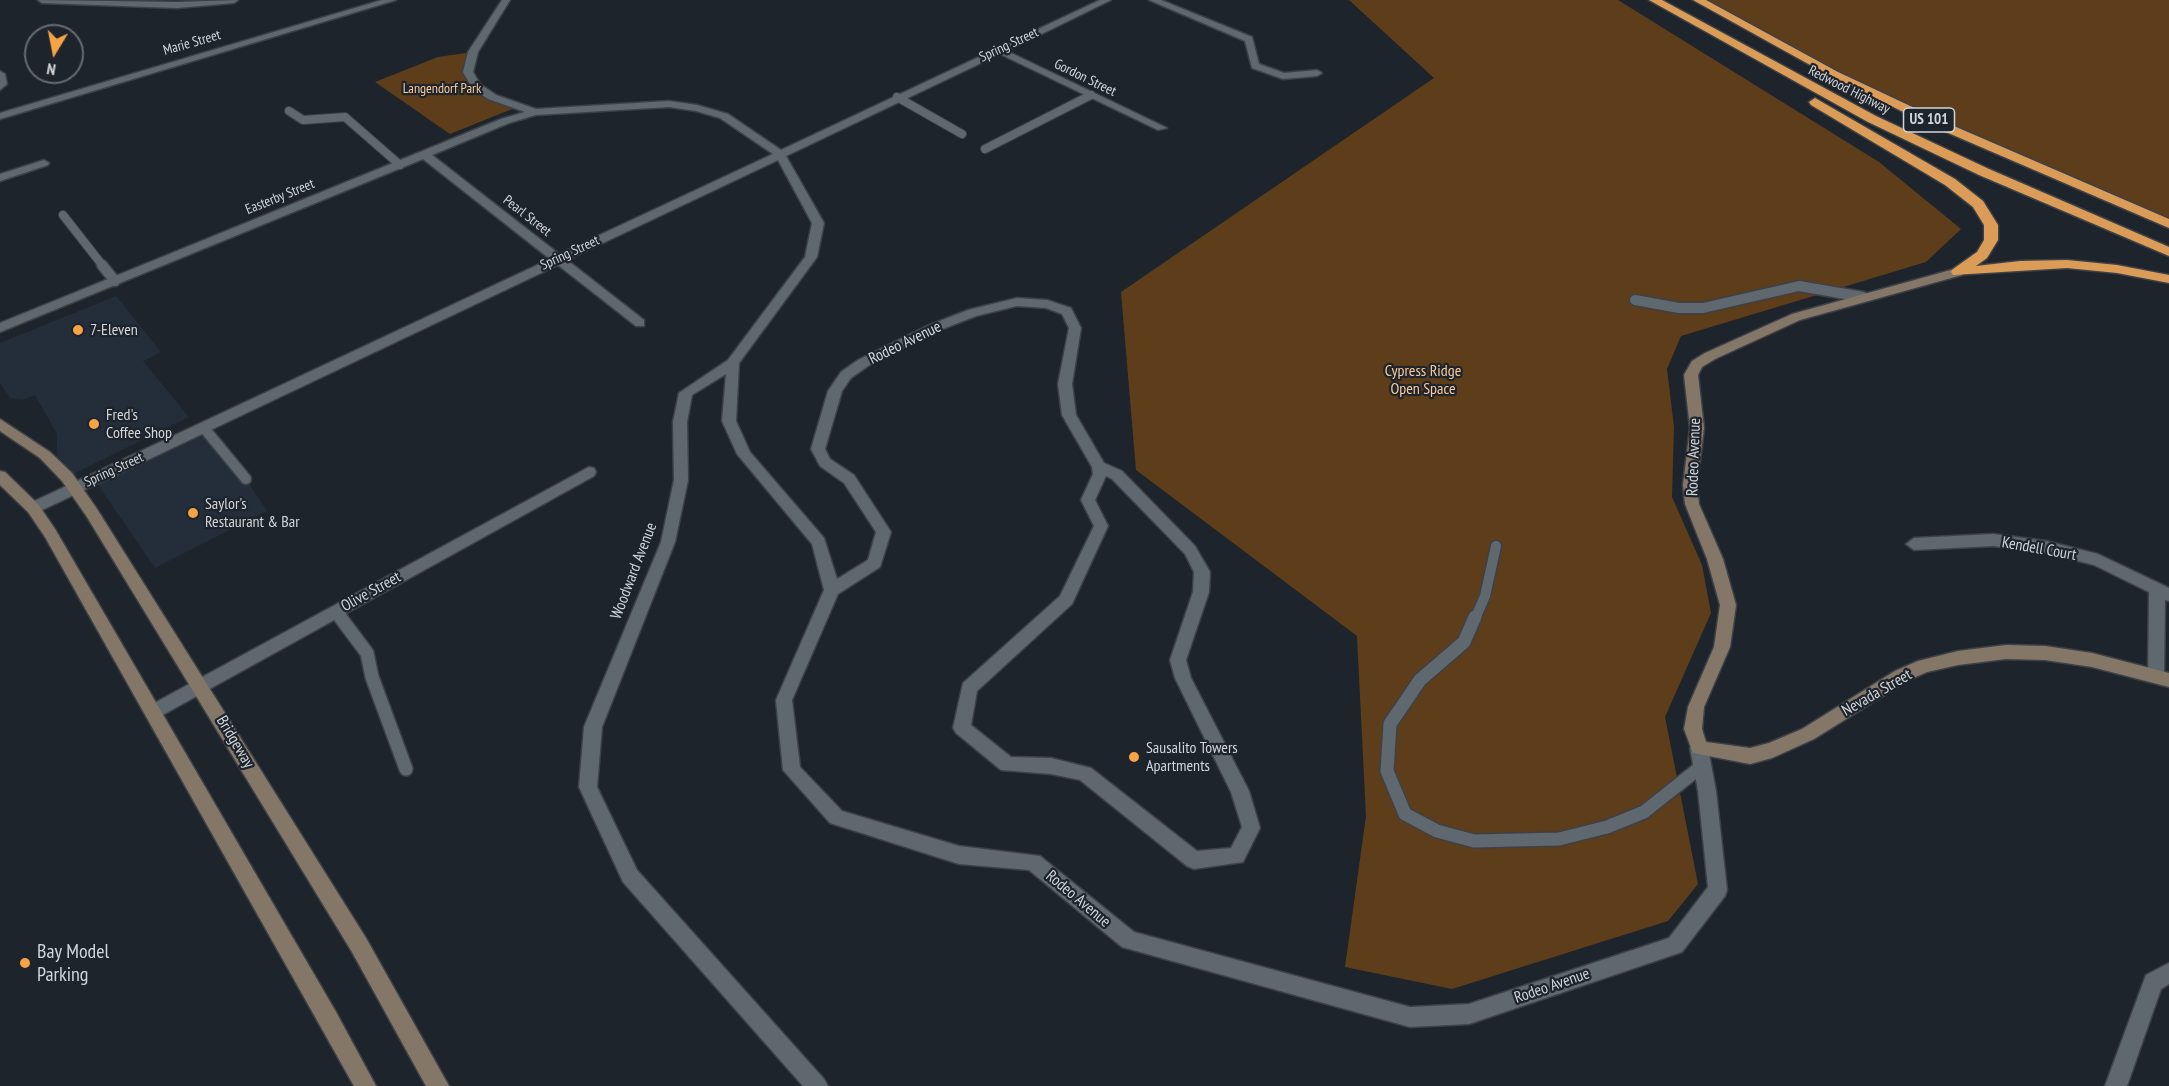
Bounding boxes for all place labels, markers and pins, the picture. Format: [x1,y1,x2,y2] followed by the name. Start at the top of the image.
[90,320,138,340] place label: 7-Eleven
[71,323,85,337] marker: 7-Eleven
[106,405,172,443] place label: Fred's Coffee Shop
[87,417,101,431] marker: Fred's Coffee Shop
[205,494,300,532] place label: Saylor's Restaurant & Bar
[186,506,200,520] marker: Saylor's Restaurant & Bar
[1146,738,1238,776] place label: Sausalito Towers Apartments
[1127,750,1141,764] marker: Sausalito Towers Apartments
[37,940,109,987] place label: Bay Model Parking
[18,956,32,970] marker: Bay Model Parking

